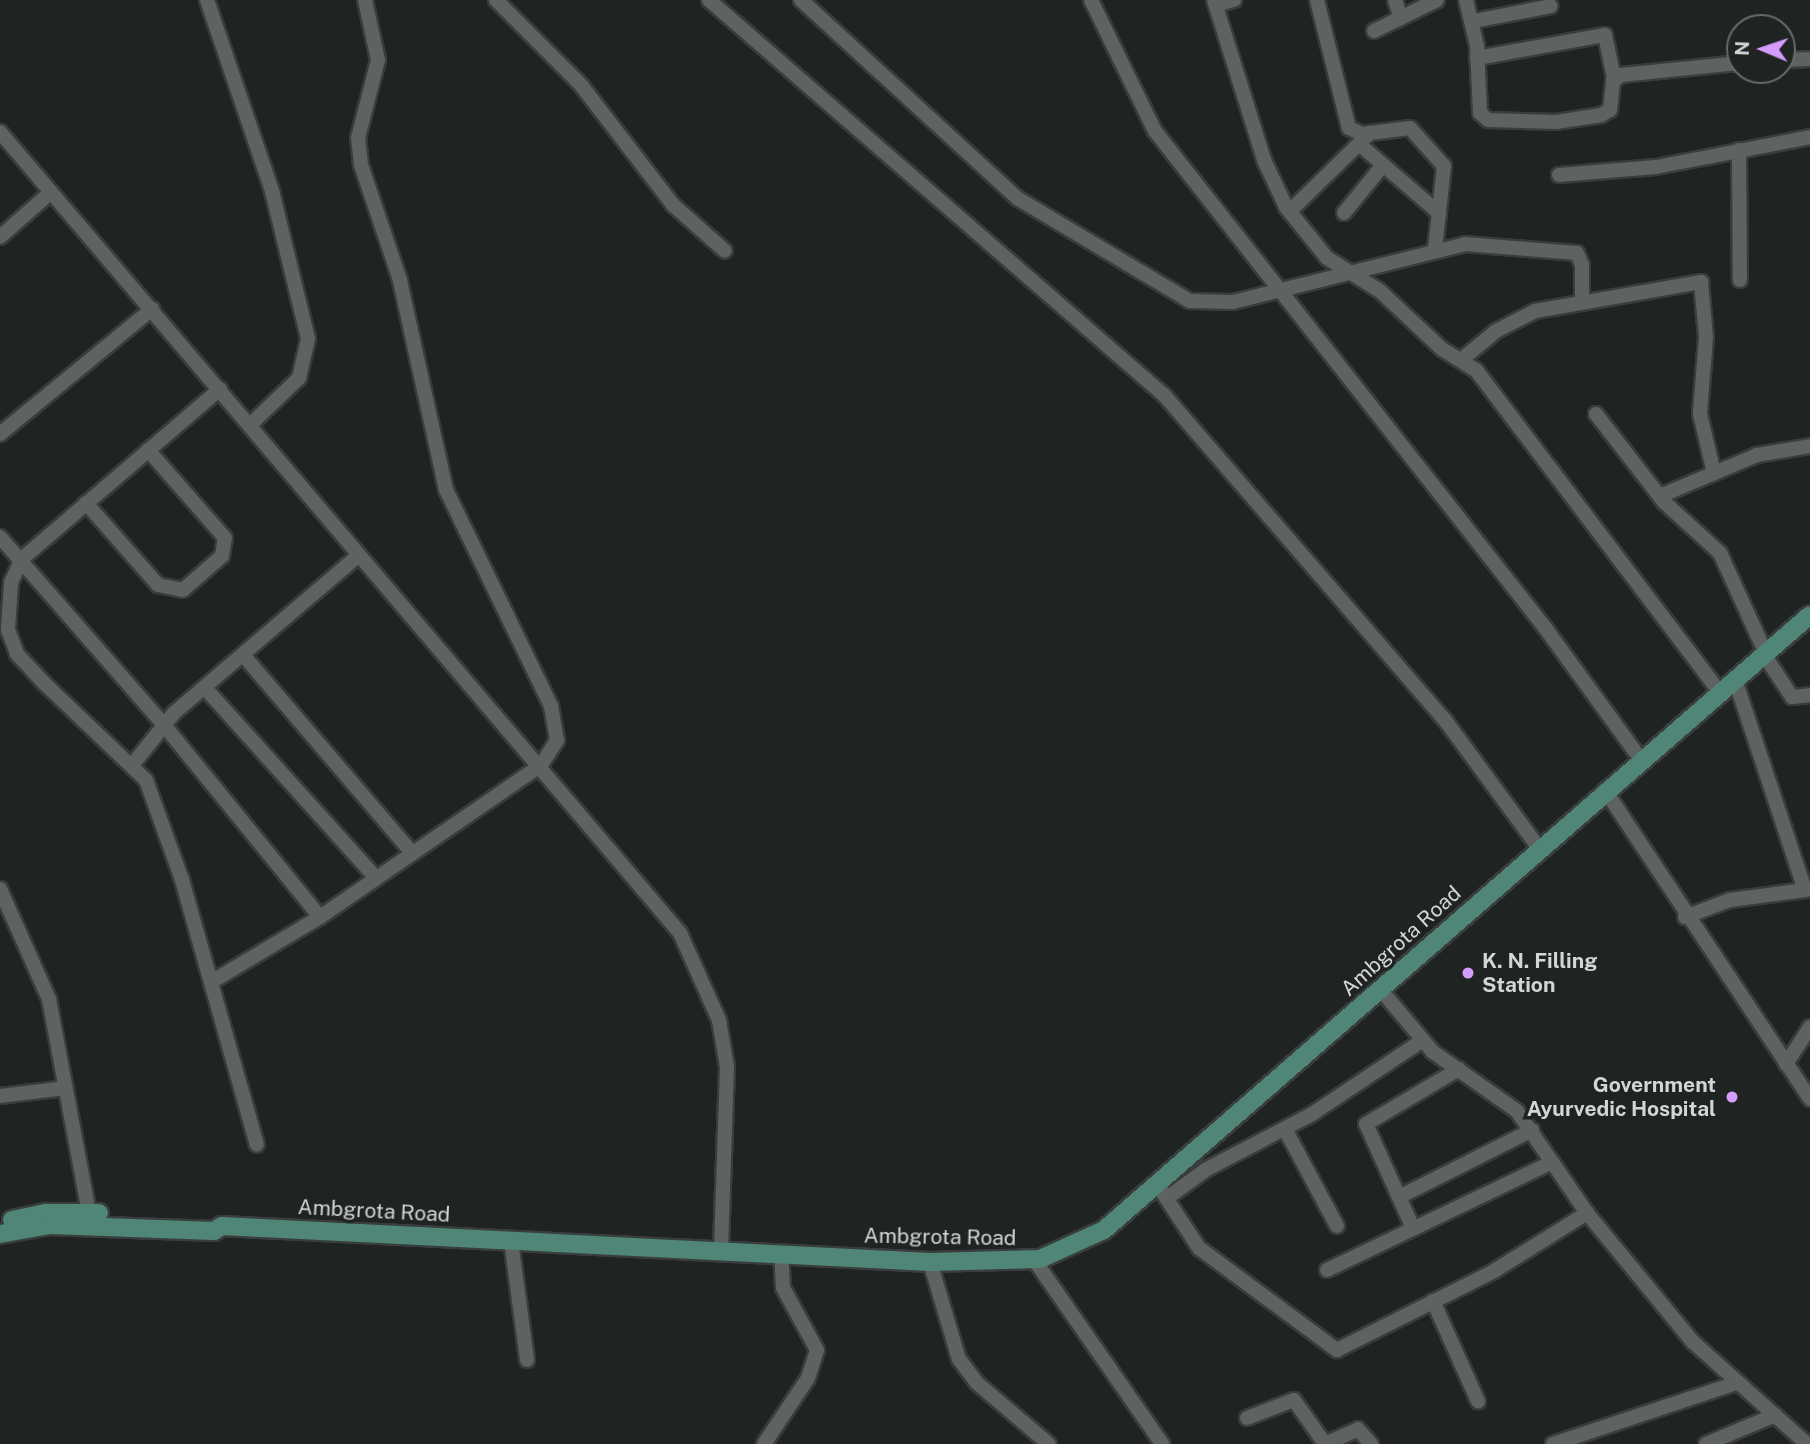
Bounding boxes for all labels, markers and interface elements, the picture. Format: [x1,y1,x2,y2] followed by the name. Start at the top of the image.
[1726,14,1796,84] north arrow
[1731,41,1753,56] text: N
[1336,881,1466,1001] street label: Ambgrota Road
[1482,948,1598,998] place label: K. N. Filling Station
[1460,965,1476,981] marker: K. N. Filling Station
[1527,1072,1716,1122] place label: Government Ayurvedic Hospital
[1722,1087,1742,1107] marker: Government Ayurvedic Hospital
[297,1194,451,1228] street label: Ambgrota Road
[864,1223,1016,1251] street label: Ambgrota Road

